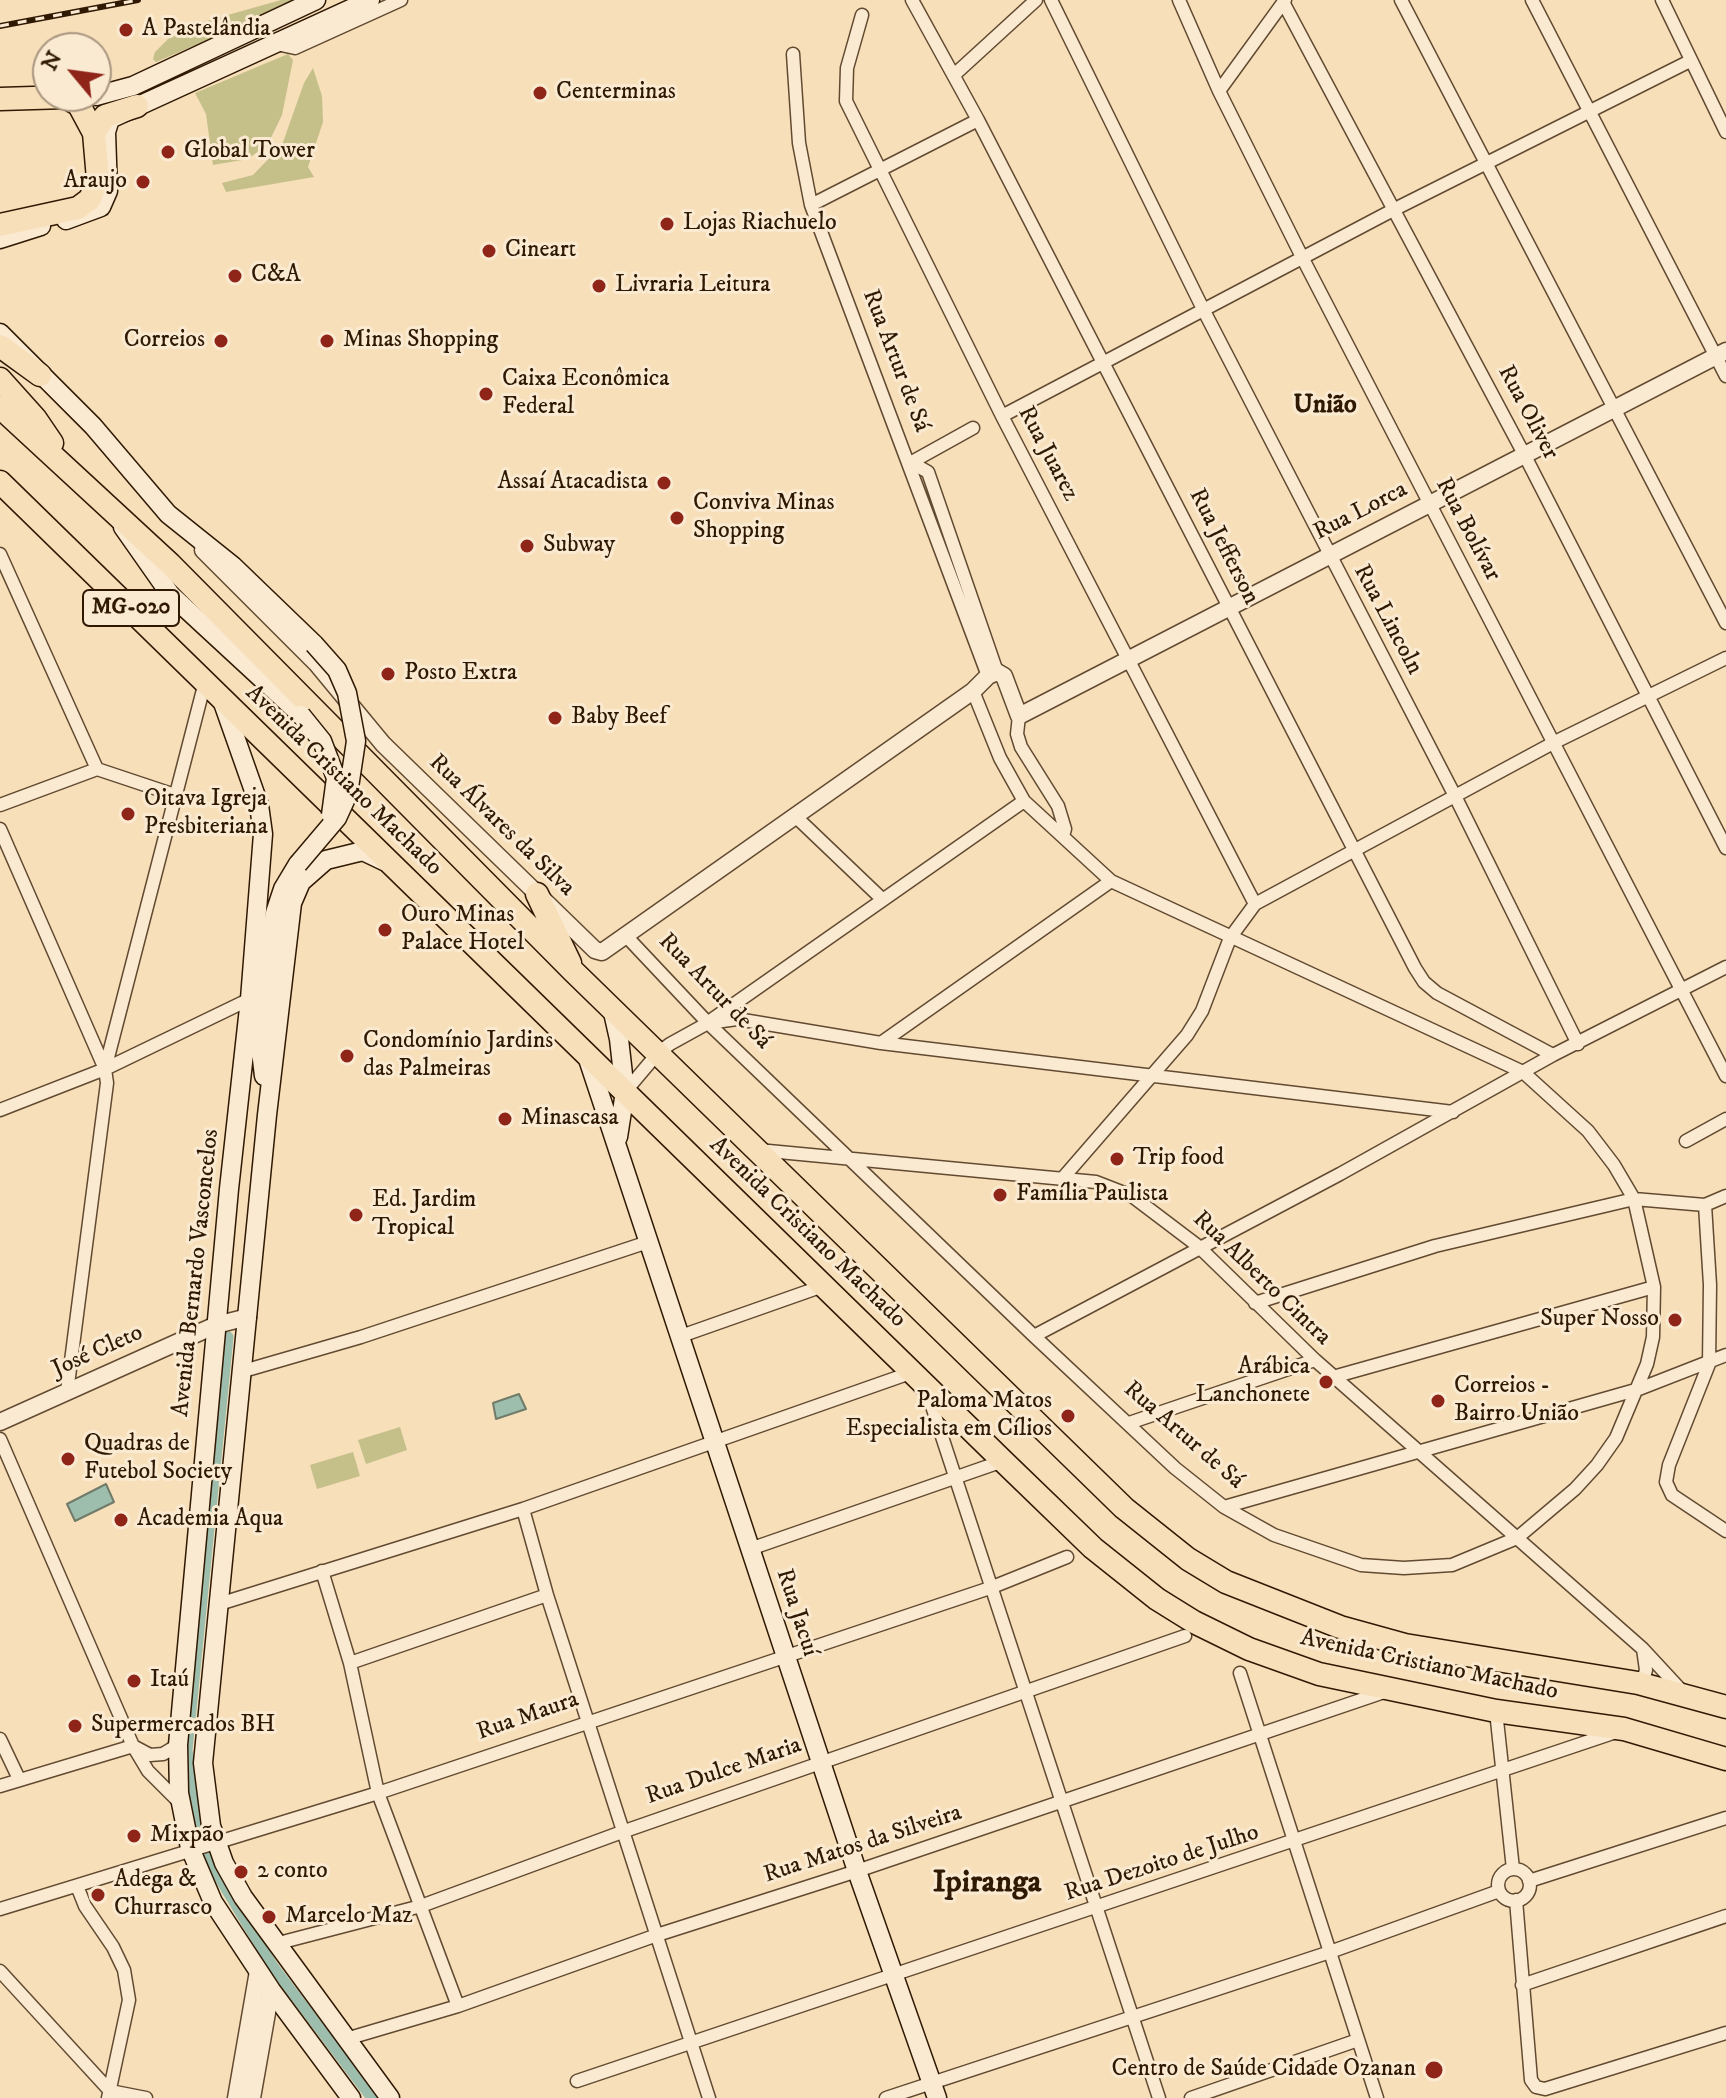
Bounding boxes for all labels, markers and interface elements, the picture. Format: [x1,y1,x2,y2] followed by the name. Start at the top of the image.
[142,16,270,44] place label: A Pastelândia
[117,21,135,39] marker: A Pastelândia
[32,32,112,112] north arrow
[36,47,69,76] text: N
[556,79,676,107] place label: Centerminas
[531,84,549,102] marker: Centerminas
[184,138,315,166] place label: Global Tower
[159,143,177,161] marker: Global Tower
[64,168,127,196] place label: Araujo
[134,173,152,191] marker: Araujo
[683,210,837,238] place label: Lojas Riachuelo
[658,215,676,233] marker: Lojas Riachuelo
[505,237,576,265] place label: Cineart
[480,242,498,260] marker: Cineart
[251,262,301,290] place label: C&A
[226,267,244,285] marker: C&A
[615,272,770,300] place label: Livraria Leitura
[590,277,608,295] marker: Livraria Leitura
[855,286,935,436] street label: Rua Artur de Sá
[124,327,205,355] place label: Correios
[343,327,498,355] place label: Minas Shopping
[212,332,230,350] marker: Correios
[318,332,336,350] marker: Minas Shopping
[1490,361,1564,465] street label: Rua Oliver
[502,366,669,422] place label: Caixa Econômica Federal
[477,385,495,403] marker: Caixa Econômica Federal
[1293,391,1357,423] district label: União
[1010,402,1084,506] street label: Rua Juarez
[497,469,648,497] place label: Assaí Atacadista
[1428,473,1506,587] street label: Rua Bolívar
[655,474,673,492] marker: Assaí Atacadista
[1309,476,1413,548] street label: Rua Lorca
[1181,484,1265,610] street label: Rua Jefferson
[693,490,835,546] place label: Conviva Minas Shopping
[668,509,686,527] marker: Conviva Minas Shopping
[543,532,615,560] place label: Subway
[518,537,536,555] marker: Subway
[1346,560,1428,680] street label: Rua Lincoln
[83,590,179,626] road number: MG-020
[404,660,517,688] place label: Posto Extra
[379,665,397,683] marker: Posto Extra
[239,679,447,883] street label: Avenida Cristiano Machado
[571,704,667,732] place label: Baby Beef
[546,709,564,727] marker: Baby Beef
[422,749,580,903] street label: Rua Álvares da Silva
[144,786,268,842] place label: Oitava Igreja Presbiteriana
[119,805,137,823] marker: Oitava Igreja Presbiteriana
[401,902,524,958] place label: Ouro Minas Palace Hotel
[376,921,394,939] marker: Ouro Minas Palace Hotel
[651,928,777,1056] street label: Rua Artur de Sá
[363,1028,553,1084] place label: Condomínio Jardins das Palmeiras
[338,1047,356,1065] marker: Condomínio Jardins das Palmeiras
[521,1105,619,1133] place label: Minascasa
[496,1110,514,1128] marker: Minascasa
[168,1128,226,1418] street label: Avenida Bernardo Vasconcelos
[703,1131,911,1335] street label: Avenida Cristiano Machado
[1133,1145,1224,1173] place label: Trip food
[1108,1150,1126,1168] marker: Trip food
[1016,1181,1168,1209] place label: Família Paulista
[991,1186,1009,1204] marker: Família Paulista
[372,1187,476,1243] place label: Ed. Jardim Tropical
[347,1206,365,1224] marker: Ed. Jardim Tropical
[1186,1206,1336,1352] street label: Rua Alberto Cintra
[1540,1306,1659,1334] place label: Super Nosso
[1666,1311,1684,1329] marker: Super Nosso
[48,1319,148,1385] street label: José Cleto
[1196,1354,1310,1410] place label: Arábica Lanchonete
[1317,1373,1335,1391] marker: Arábica Lanchonete
[1454,1373,1579,1429] place label: Correios - Bairro União
[1117,1376,1249,1496] street label: Rua Artur de Sá
[846,1388,1052,1444] place label: Paloma Matos Especialista em Cílios
[1429,1392,1447,1410] marker: Correios - Bairro União
[1059,1407,1077,1425] marker: Paloma Matos Especialista em Cílios
[84,1431,232,1487] place label: Quadras de Futebol Society
[59,1450,77,1468] marker: Quadras de Futebol Society
[137,1506,283,1534] place label: Academia Aqua
[112,1511,130,1529] marker: Academia Aqua
[768,1566,824,1660] street label: Rua Jacuí
[1298,1625,1560,1707] street label: Avenida Cristiano Machado
[150,1667,189,1695] place label: Itaú
[125,1672,143,1690] marker: Itaú
[473,1686,583,1748] street label: Rua Maura
[91,1712,275,1740] place label: Supermercados BH
[66,1717,84,1735] marker: Supermercados BH
[643,1732,805,1812] street label: Rua Dulce Maria
[760,1799,966,1891] street label: Rua Matos da Silveira
[1061,1819,1263,1909] street label: Rua Dezoito de Julho
[150,1822,224,1850] place label: Mixpão
[125,1827,143,1845] marker: Mixpão
[257,1858,328,1886] place label: 2 conto
[232,1863,250,1881] marker: 2 conto
[933,1865,1041,1903] district label: Ipiranga
[114,1867,212,1923] place label: Adega & Churrasco
[89,1886,107,1904] marker: Adega & Churrasco
[285,1903,413,1931] place label: Marcelo Maz
[260,1908,278,1926] marker: Marcelo Maz
[1112,2056,1416,2084] place label: Centro de Saúde Cidade Ozanan
[1423,2059,1445,2081] marker: Centro de Saúde Cidade Ozanan

